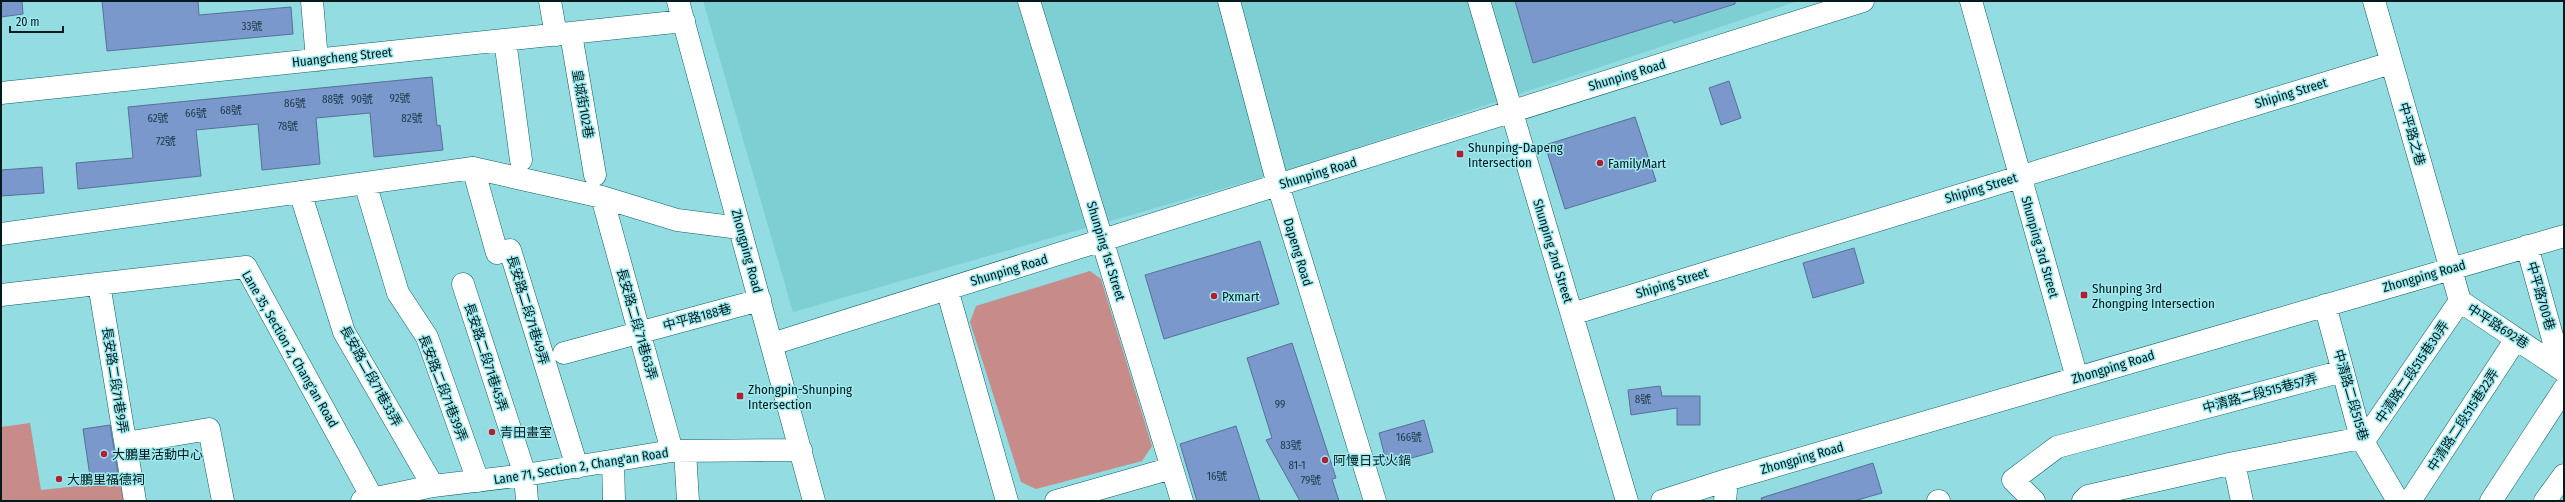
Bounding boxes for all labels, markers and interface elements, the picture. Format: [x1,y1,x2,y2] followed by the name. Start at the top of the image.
[10,8,63,34] scale bar
[16,15,40,29] text: 20 m
[242,20,262,33] house number: 33號
[291,44,394,70] street label: Huangcheng Street
[1587,56,1667,94] street label: Shunping Road
[570,69,596,139] street label: 皇城街102巷
[2253,75,2330,111] street label: Shiping Street
[389,92,411,105] house number: 92號
[322,93,344,106] house number: 88號
[351,93,373,106] house number: 90號
[284,97,306,110] house number: 86號
[2396,101,2428,167] street label: 中平路之巷
[220,104,242,117] house number: 68號
[185,107,207,120] house number: 66號
[147,112,169,125] house number: 62號
[401,112,423,125] house number: 82號
[278,120,298,133] house number: 78號
[156,135,176,148] house number: 72號
[1468,140,1564,170] place label: Shunping-Dapeng Intersection
[1455,149,1465,159] marker: Shunping-Dapeng Intersection
[1278,154,1358,192] street label: Shunping Road
[1608,156,1667,171] place label: FamilyMart
[1595,158,1605,168] marker: FamilyMart
[1943,170,2020,206] street label: Shiping Street
[2018,194,2062,300] street label: Shunping 3rd Street
[1530,197,1576,305] street label: Shunping 2nd Street
[1084,200,1128,303] street label: Shunping 1st Street
[729,208,765,294] street label: Zhongping Road
[1281,216,1315,288] street label: Dapeng Road
[969,251,1049,289] street label: Shunping Road
[504,254,552,366] street label: 長安路二段71巷49弄
[2381,257,2467,295] street label: Zhongping Road
[2524,260,2558,332] street label: 中平路700巷
[1634,265,1711,301] street label: Shiping Street
[614,266,660,382] street label: 長安路二段˙71巷63弄
[239,268,341,430] street label: Lane 35, Section 2, Chang'an Road
[2092,281,2215,311] place label: Shunping 3rd Zhongping Intersection
[1222,289,1260,304] place label: Pxmart
[2079,290,2089,300] marker: Shunping 3rd Zhongping Intersection
[1209,291,1219,301] marker: Pxmart
[461,301,511,413] street label: 長安路二段71巷45弄
[661,301,733,333] street label: 中平路188巷
[2465,301,2531,351] street label: 中平路692巷
[2372,318,2452,426] street label: 中清路二段515巷30弄
[337,323,405,429] street label: 長安路二段71巷33弄
[99,326,131,434] street label: 長安路二段71巷9弄
[416,332,470,444] street label: 長安路二段71巷39弄
[2070,347,2156,387] street label: Zhongping Road
[2331,348,2371,442] street label: 中清路二段515巷
[2424,366,2502,474] street label: 中清路二段515巷22弄
[2201,370,2319,416] street label: 中清路二段515巷57弄
[748,382,853,412] place label: Zhongpin-Shunping Intersection
[735,391,745,401] marker: Zhongpin-Shunping Intersection
[1635,393,1651,406] house number: 8號
[1275,398,1285,411] house number: 99
[500,425,552,440] place label: 青田畫室
[487,427,497,437] marker: 青田畫室
[1396,431,1422,444] house number: 166號
[1280,439,1302,452] house number: 83號
[1759,439,1845,477] street label: Zhongping Road
[493,445,669,487] street label: Lane 71, Section 2, Chang'an Road
[112,447,203,462] place label: 大鵬里活動中心
[99,449,109,459] marker: 大鵬里活動中心
[1333,453,1411,468] place label: 阿慢日式火鍋
[1320,455,1330,465] marker: 阿慢日式火鍋
[1288,459,1306,472] house number: 81-1
[1207,470,1227,483] house number: 16號
[67,472,145,487] place label: 大鵬里福德祠
[54,474,64,484] marker: 大鵬里福德祠
[1301,474,1321,487] house number: 79號

